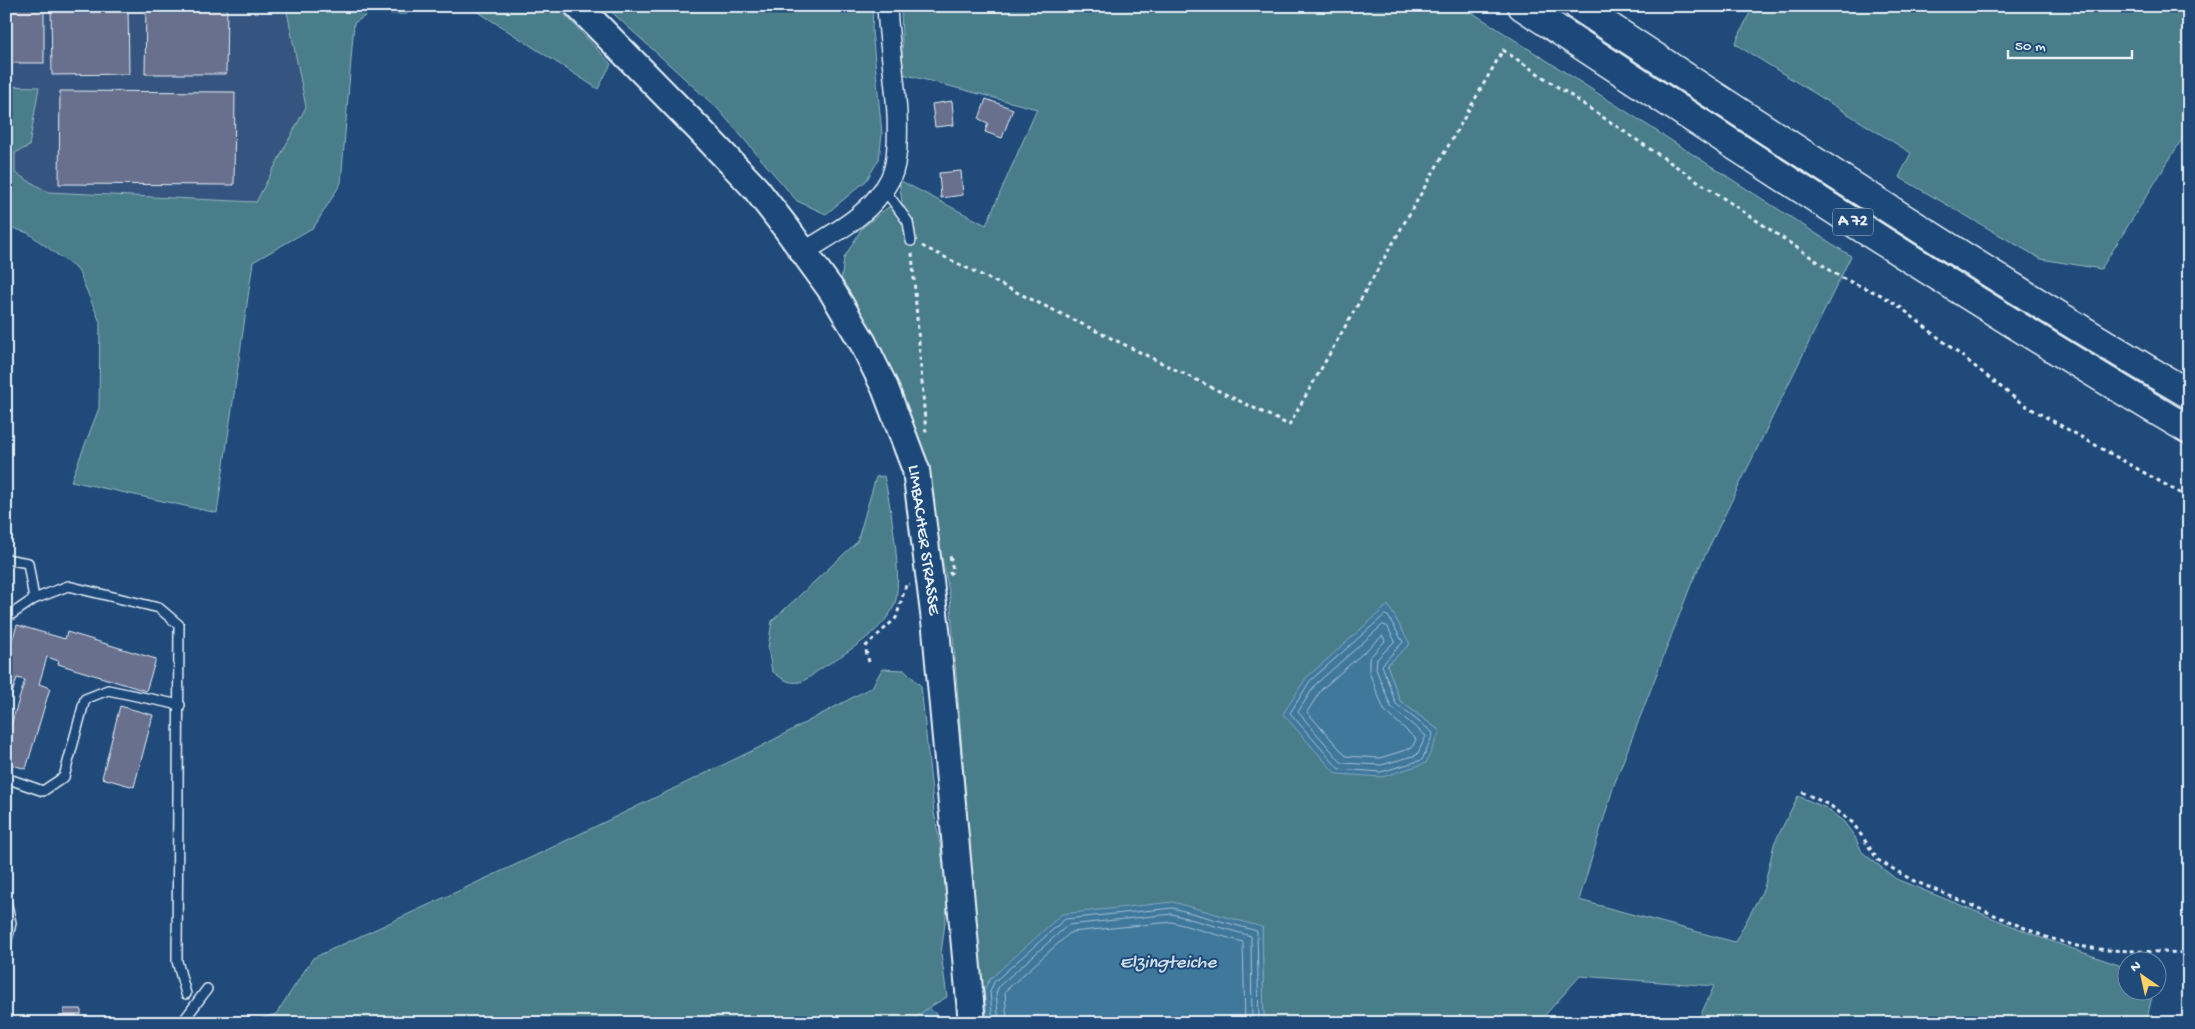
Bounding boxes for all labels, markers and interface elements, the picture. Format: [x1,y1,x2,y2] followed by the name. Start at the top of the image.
[2008,28,2131,60] scale bar
[2015,38,2046,56] text: 50 m
[1833,208,1873,236] road number: A 72
[902,464,944,617] street label: LIMBACHER STRASSE
[1120,952,1217,975] water label: Elzingteiche
[2118,952,2168,1002] north arrow
[2128,958,2145,977] text: N

